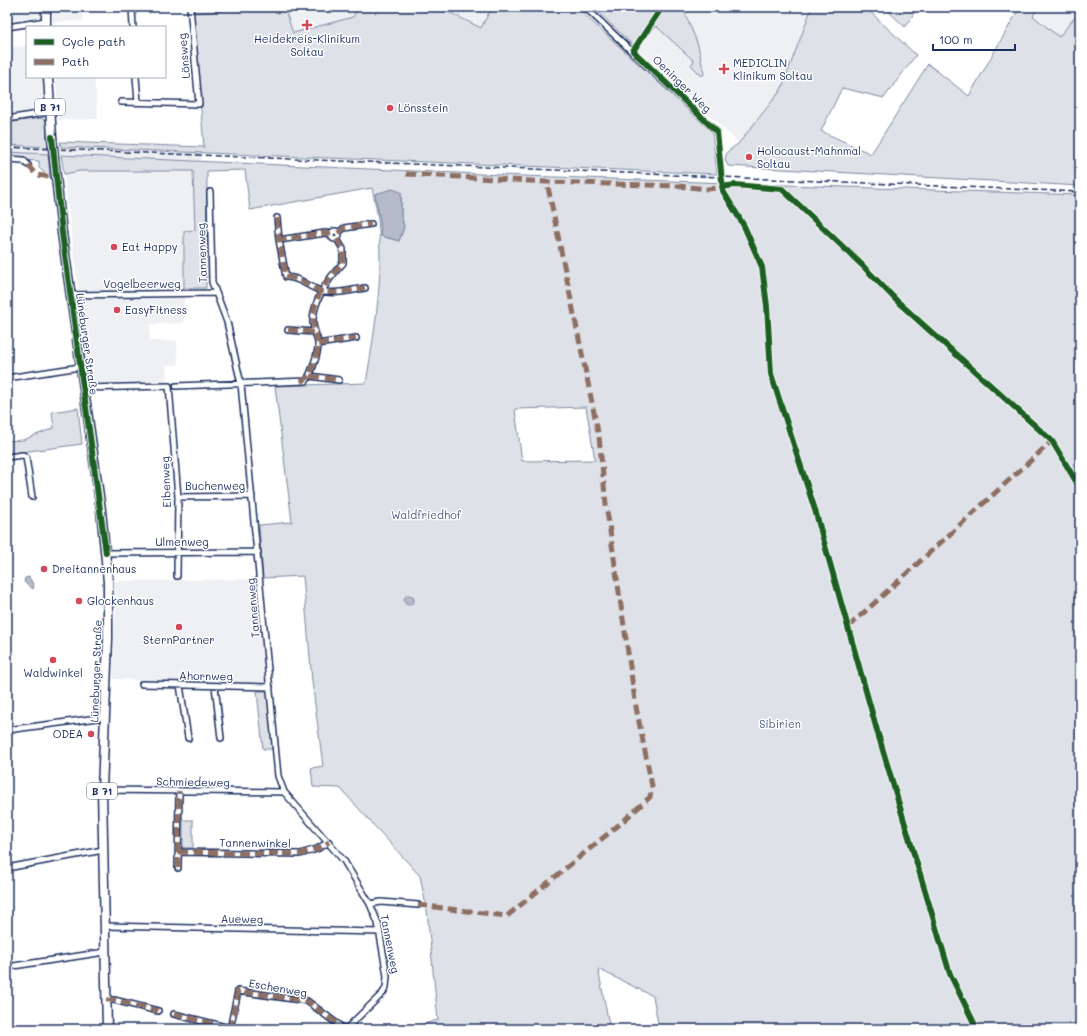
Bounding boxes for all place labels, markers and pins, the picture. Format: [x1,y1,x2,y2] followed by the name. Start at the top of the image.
[301,19,313,31] marker: Heidekreis-Klinikum Soltau
[254,31,360,59] place label: Heidekreis-Klinikum Soltau
[733,55,813,83] place label: MEDICLIN Klinikum Soltau
[718,63,730,75] marker: MEDICLIN Klinikum Soltau
[398,100,448,115] place label: Lönsstein
[385,103,395,113] marker: Lönsstein
[757,143,861,171] place label: Holocaust-Mahnmal Soltau
[744,152,754,162] marker: Holocaust-Mahnmal Soltau
[122,239,178,254] place label: Eat Happy
[109,242,119,252] marker: Eat Happy
[125,302,187,317] place label: EasyFitness
[112,305,122,315] marker: EasyFitness
[52,561,136,576] place label: Dreitannenhaus
[39,564,49,574] marker: Dreitannenhaus
[87,593,154,608] place label: Glockenhaus
[74,596,84,606] marker: Glockenhaus
[174,622,184,632] marker: SternPartner
[143,632,215,647] place label: SternPartner
[48,655,58,665] marker: Waldwinkel
[23,665,83,680] place label: Waldwinkel
[53,726,83,741] place label: ODEA
[86,729,96,739] marker: ODEA

